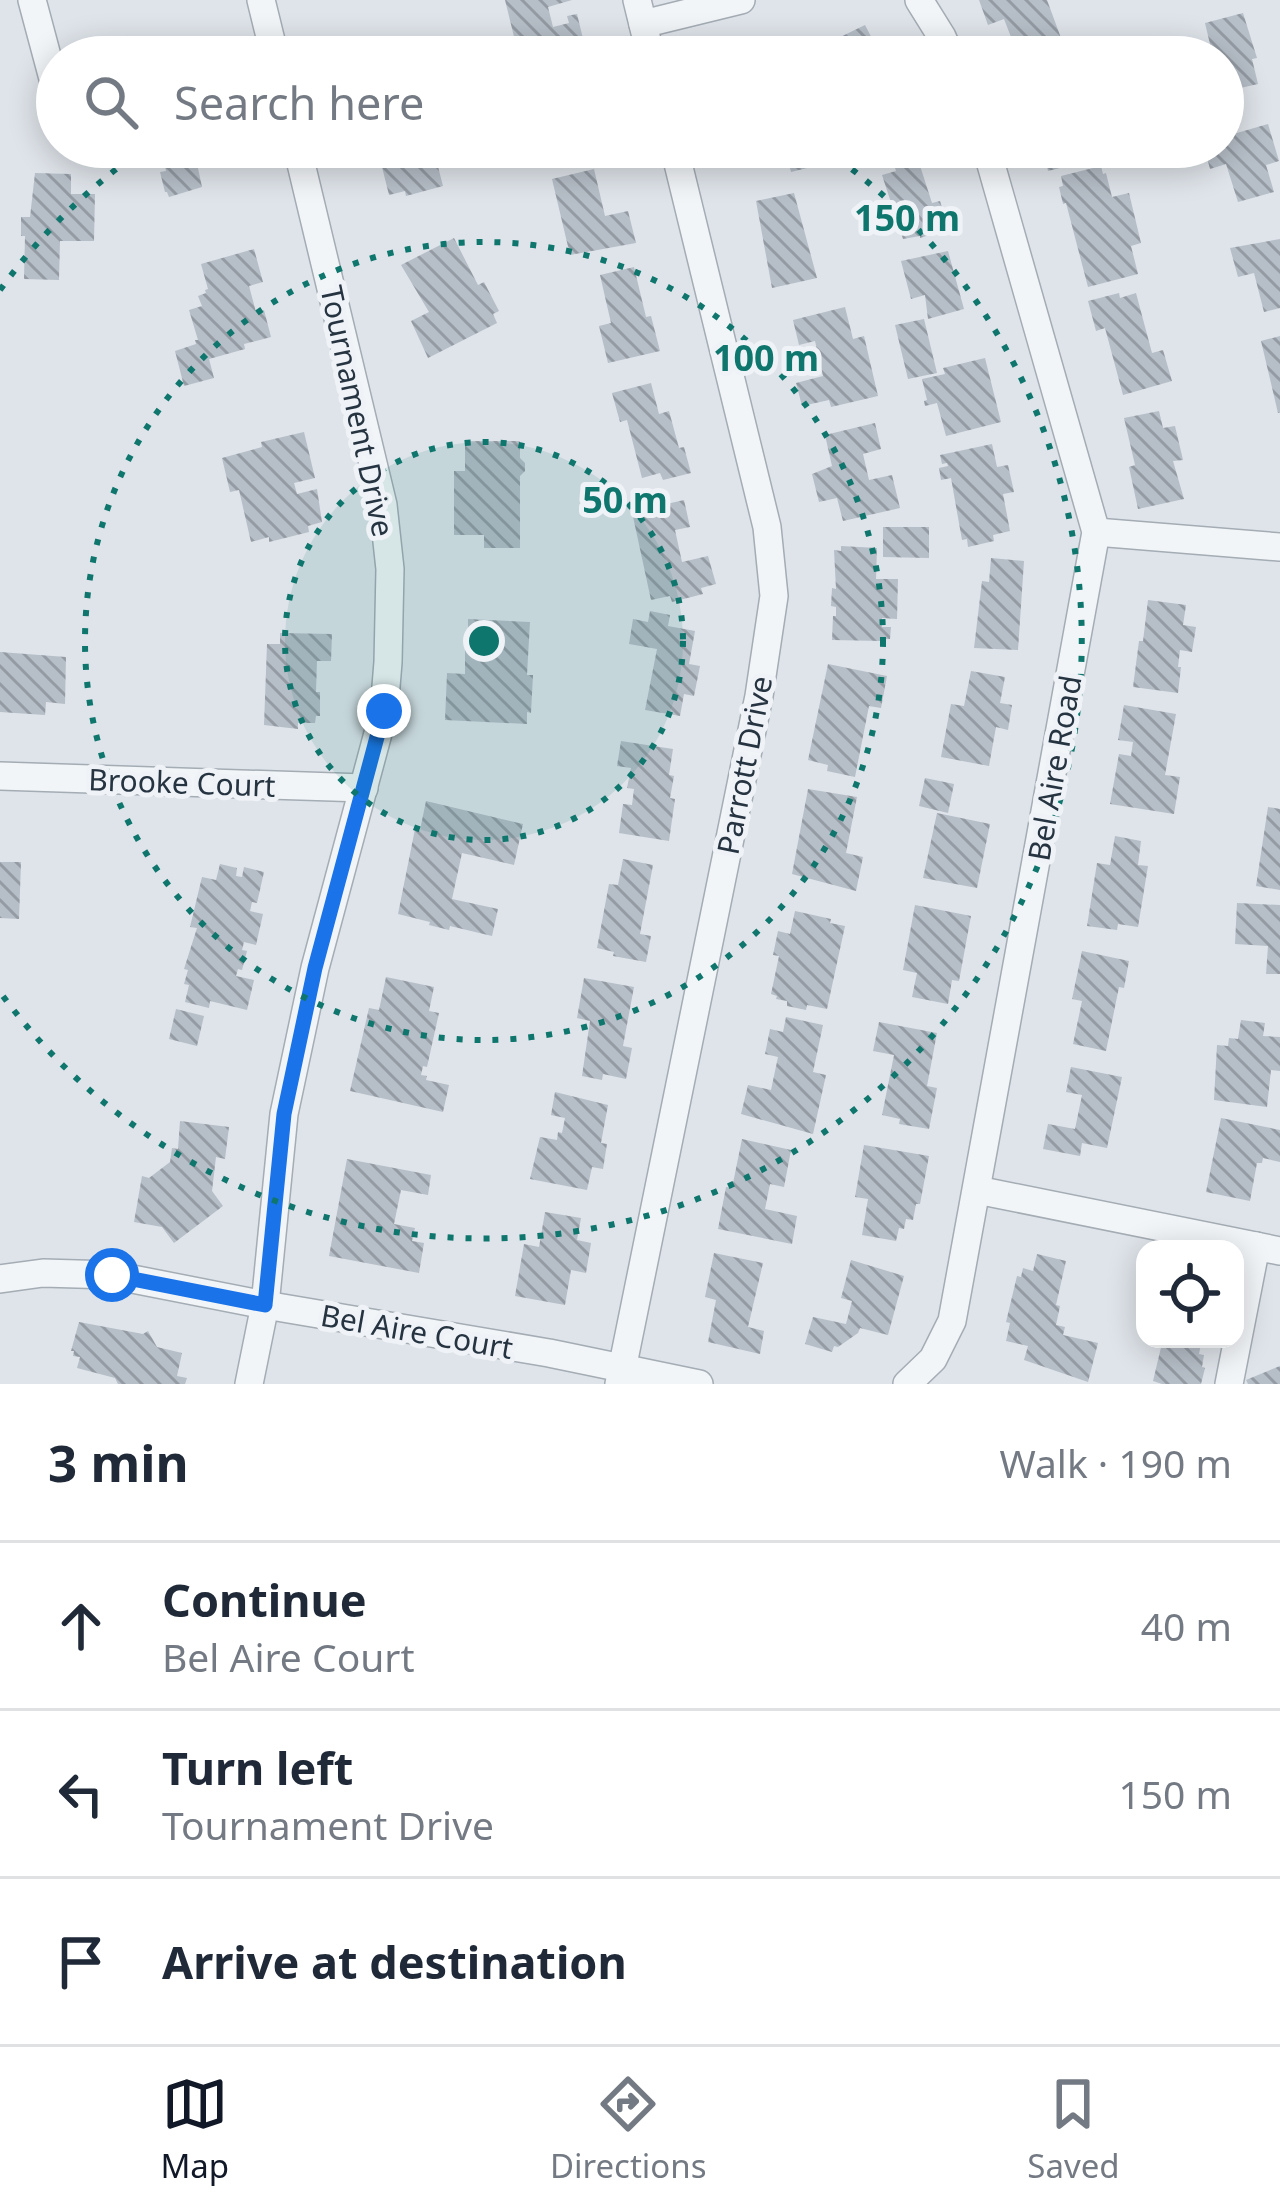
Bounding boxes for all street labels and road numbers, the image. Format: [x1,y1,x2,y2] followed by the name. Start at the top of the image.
[311,282,405,540] street label: Tournament Drive
[707,672,781,858] street label: Parrott Drive
[1018,672,1090,864] street label: Bel Aire Road
[88,758,276,806] street label: Brooke Court
[318,1294,516,1368] street label: Bel Aire Court

